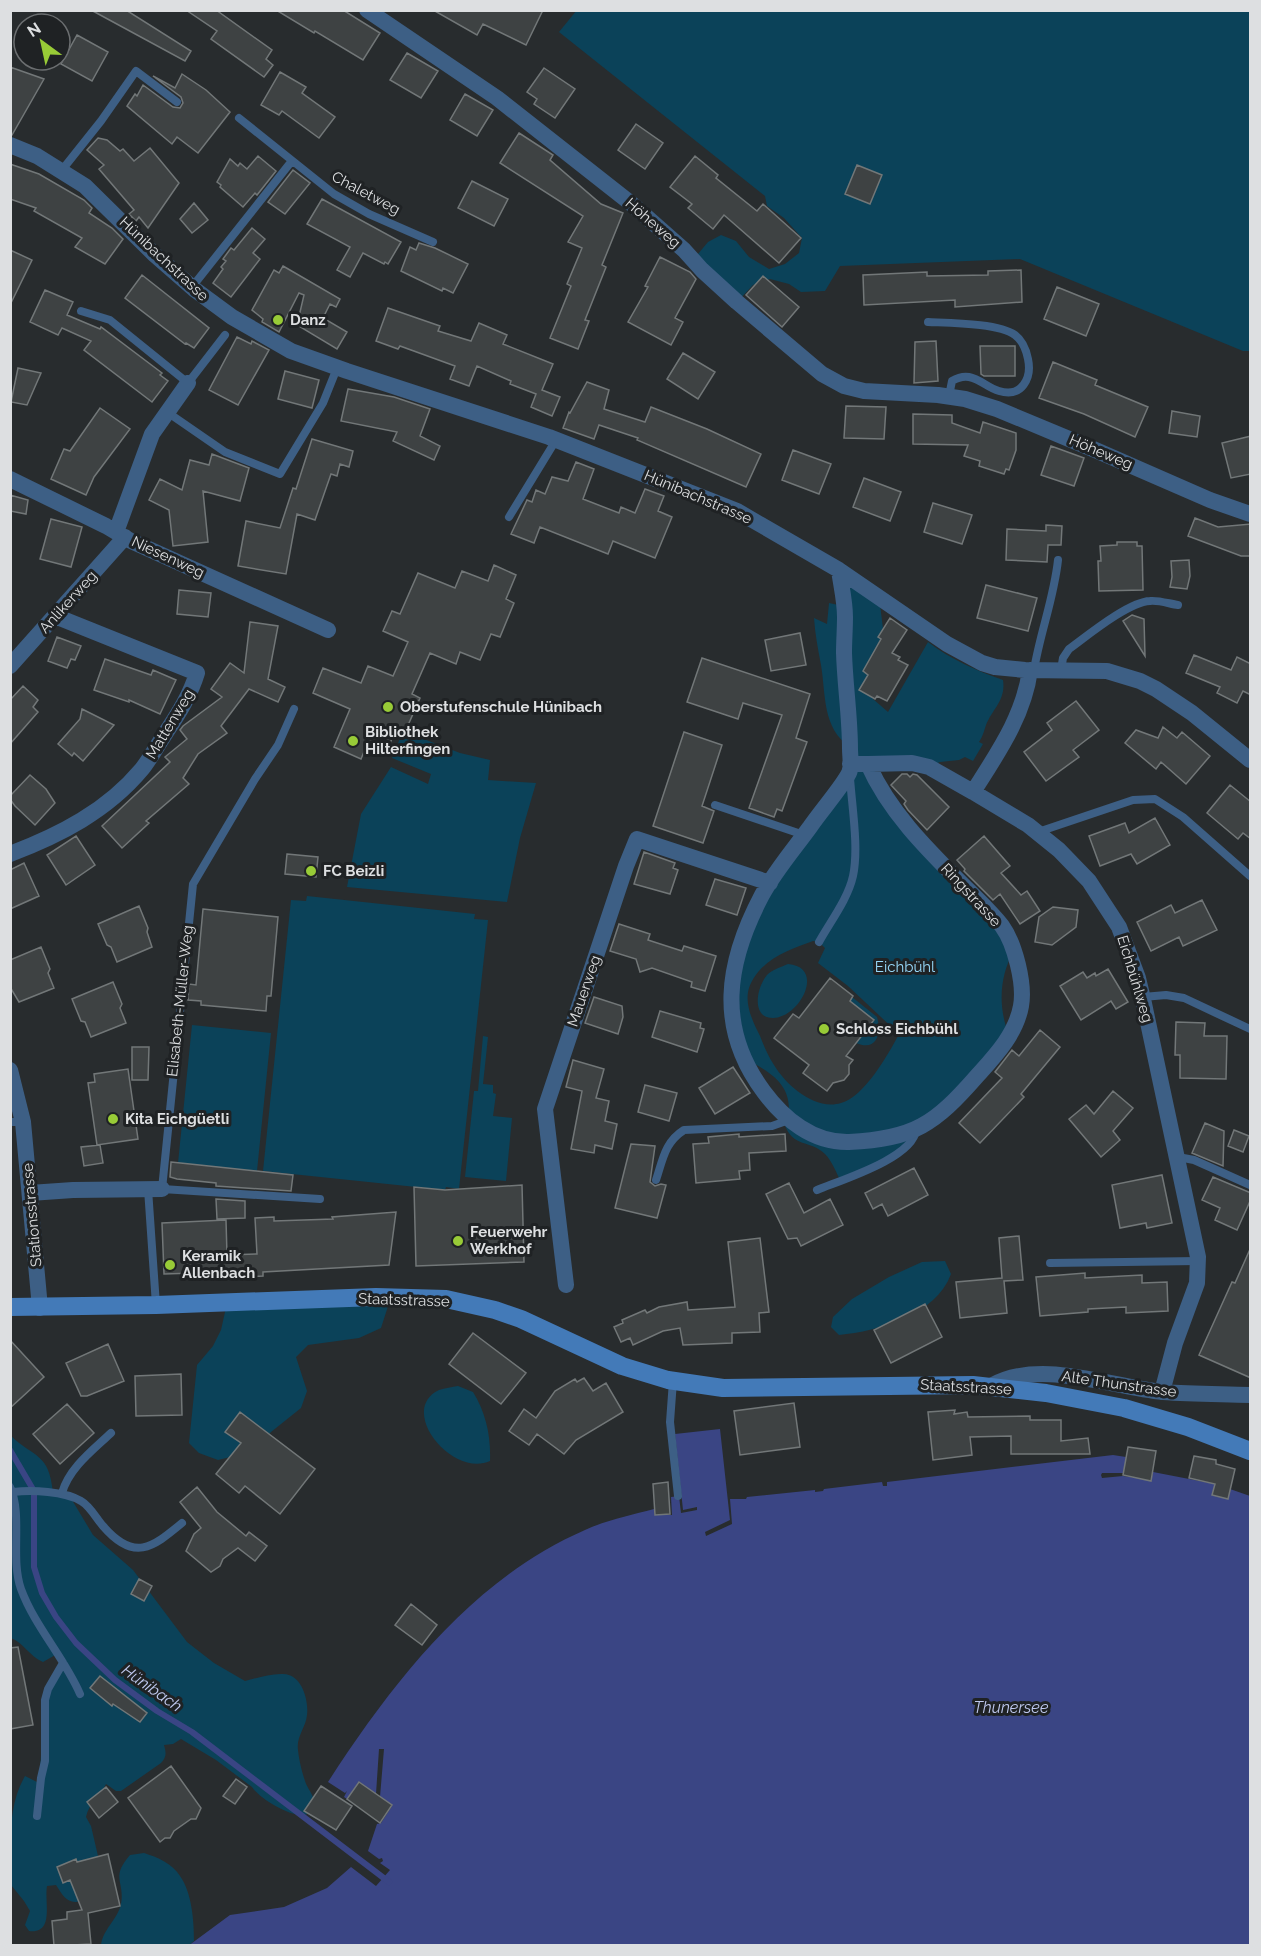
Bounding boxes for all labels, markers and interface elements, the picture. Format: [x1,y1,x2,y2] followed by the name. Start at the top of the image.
[12,12,72,72] north arrow
[24,19,44,41] text: N
[329,167,403,219] street label: Chaletweg
[622,194,684,252] street label: Höheweg
[116,213,212,305] street label: Hünibachstrasse
[290,311,326,329] place label: Danz
[271,313,285,327] marker: Danz
[1067,431,1135,473] street label: Höheweg
[641,466,755,528] street label: Hünibachstrasse
[129,532,207,582] street label: Niesenweg
[35,567,101,637] street label: Anlikerweg
[142,686,198,762] street label: Mattenweg
[400,698,602,716] place label: Oberstufenschule Hünibach
[381,700,395,714] marker: Oberstufenschule Hünibach
[365,723,450,758] place label: Bibliothek Hilterfingen
[346,734,360,748] marker: Bibliothek Hilterfingen
[937,860,1005,931] street label: Ringstrasse
[323,862,384,880] place label: FC Beizli
[304,864,318,878] marker: FC Beizli
[163,924,197,1078] street label: Elisabeth-Müller-Weg
[1113,933,1157,1025] street label: Eichbühlweg
[563,953,605,1029] street label: Mauerweg
[875,958,936,976] park label: Eichbühl
[836,1020,958,1038] place label: Schloss Eichbühl
[817,1022,831,1036] marker: Schloss Eichbühl
[125,1110,229,1128] place label: Kita Eichgüetli
[106,1112,120,1126] marker: Kita Eichgüetli
[18,1162,46,1268] street label: Stationsstrasse
[470,1223,548,1258] place label: Feuerwehr Werkhof
[451,1234,465,1248] marker: Feuerwehr Werkhof
[182,1247,255,1282] place label: Keramik Allenbach
[163,1258,177,1272] marker: Keramik Allenbach
[358,1289,450,1311] street label: Staatsstrasse
[1060,1367,1178,1401] street label: Alte Thunstrasse
[920,1376,1012,1398] street label: Staatsstrasse
[118,1660,186,1716] water label: Hünibach
[974,1698,1049,1717] water label: Thunersee

